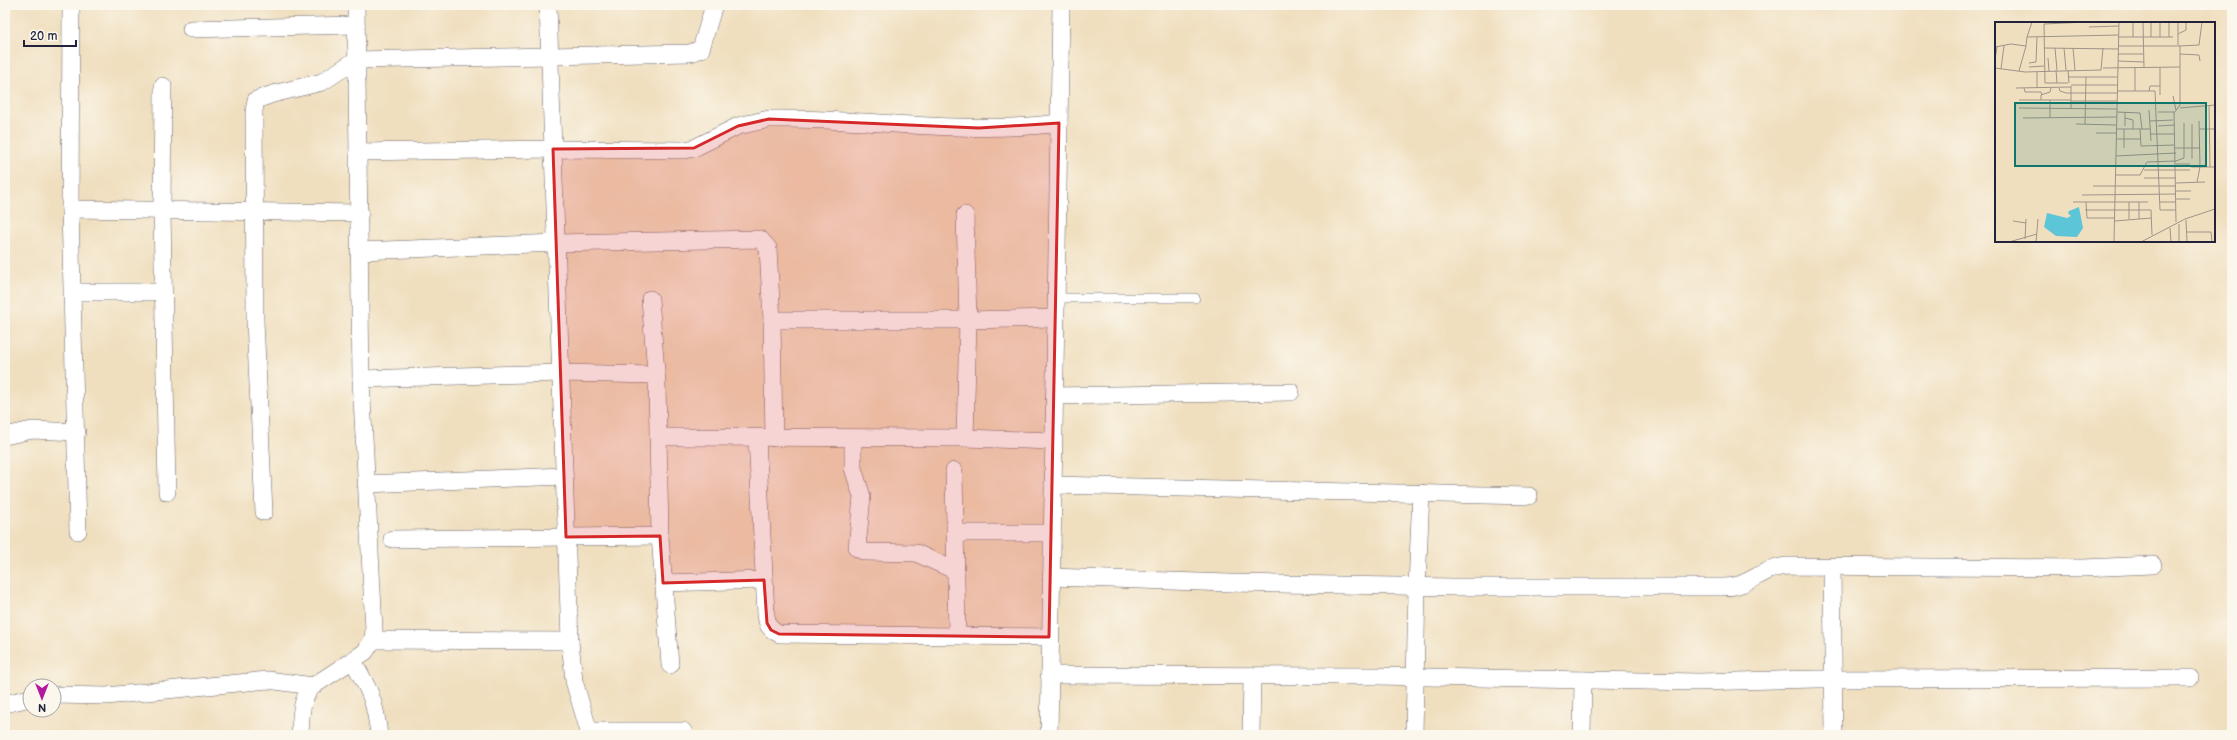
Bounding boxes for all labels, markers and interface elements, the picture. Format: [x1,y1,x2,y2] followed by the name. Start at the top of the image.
[24,22,76,48] scale bar
[1995,22,2215,242] inset map
[30,29,57,44] text: 20 m
[22,678,62,718] north arrow
[38,701,46,714] text: N

